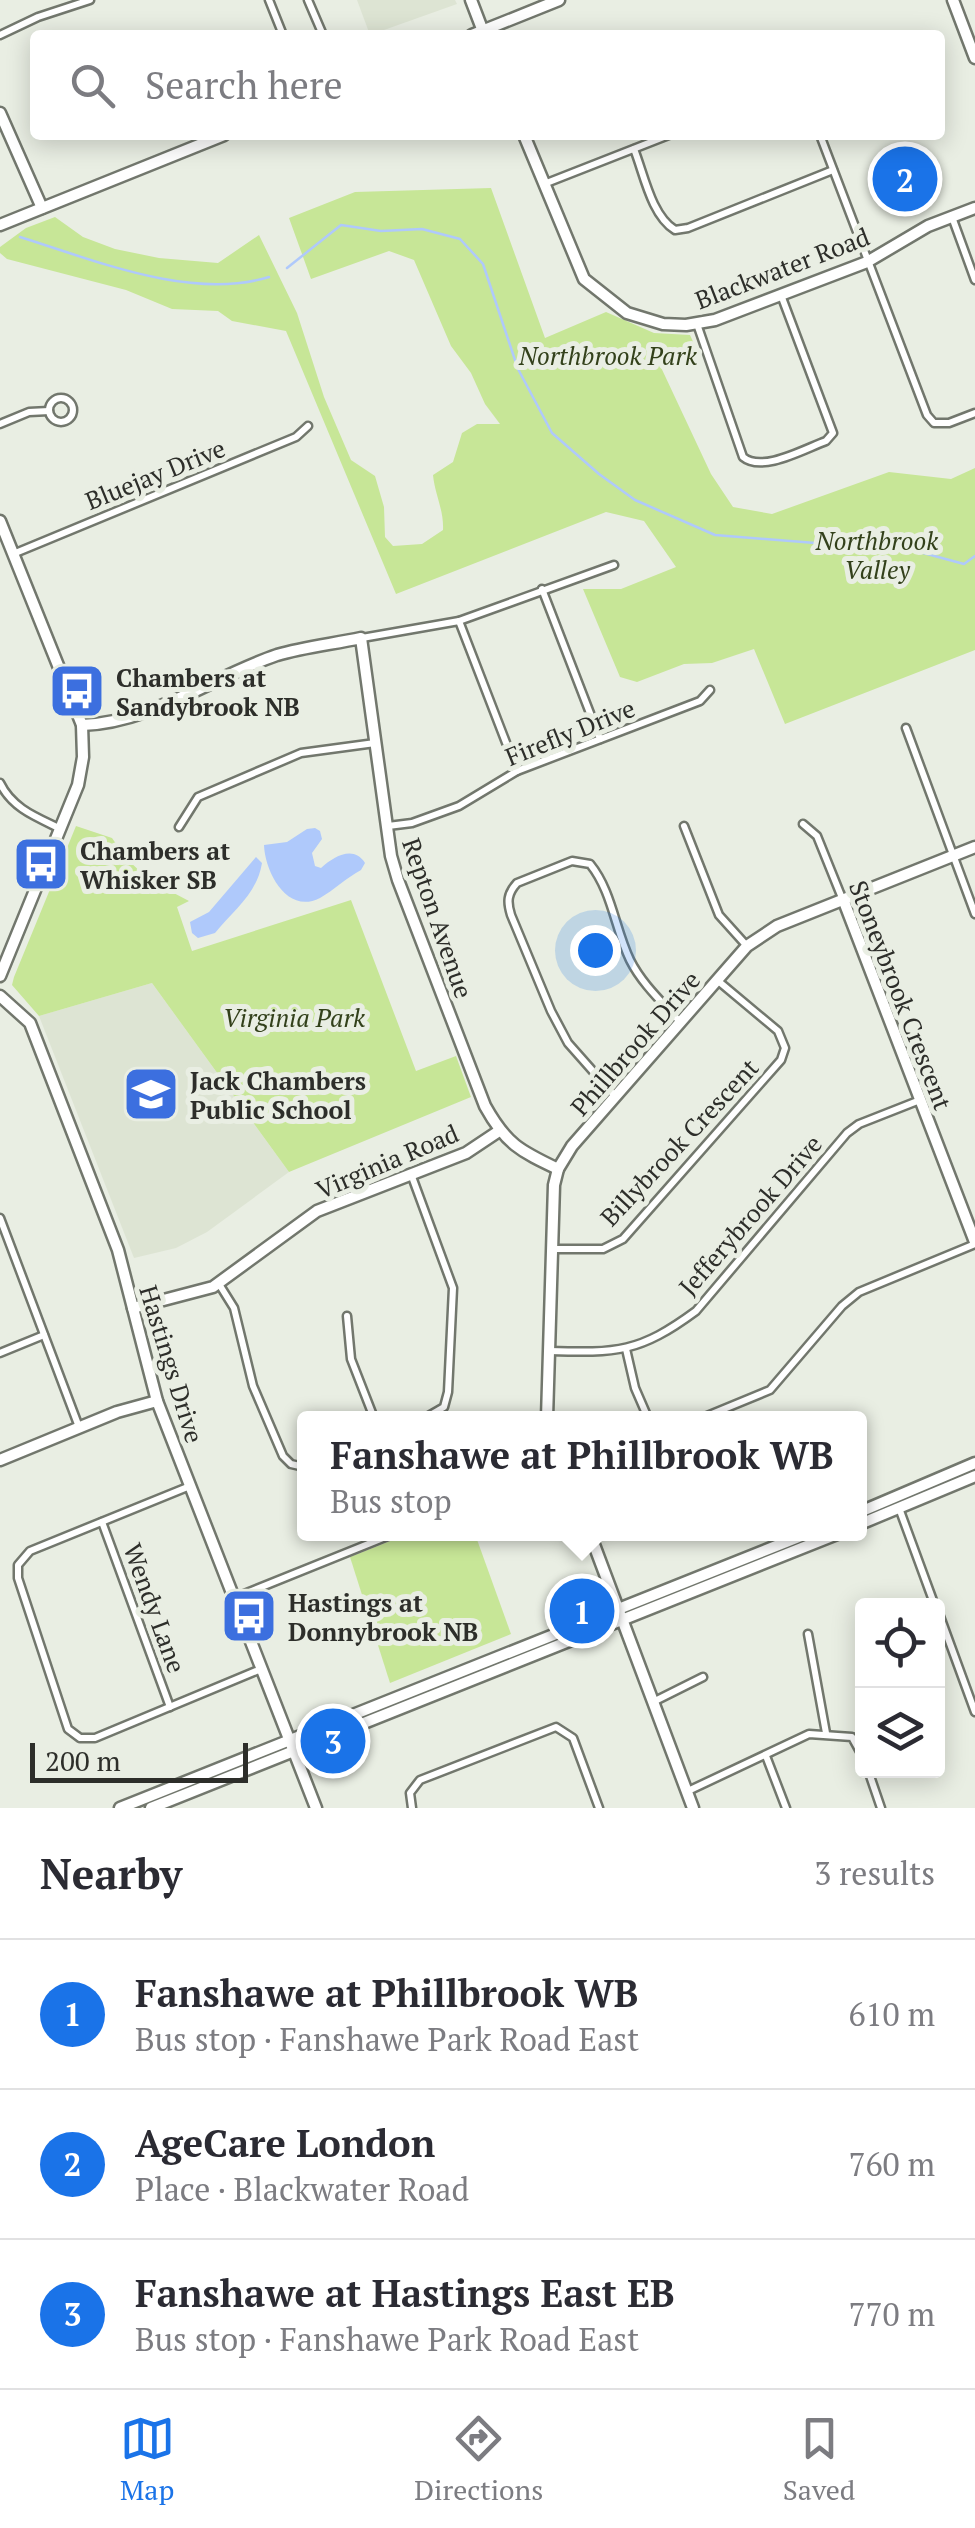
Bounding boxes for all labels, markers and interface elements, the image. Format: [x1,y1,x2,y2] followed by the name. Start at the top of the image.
[30,30,945,140] search box
[65,58,120,113] icon: search
[145,60,343,110] text: Search here
[872,142,938,216] pin: 2
[690,220,874,316] street label: Blackwater Road
[518,339,698,372] park label: Northbrook Park
[80,431,230,517] street label: Bluejay Drive
[815,524,939,586] park label: Northbrook Valley
[47,661,107,721] bus stop icon: Chambers at Sandybrook NB
[116,661,300,723] place label: Chambers at Sandybrook NB
[500,691,640,773] street label: Firefly Drive
[11,834,71,894] bus stop icon: Chambers at Whisker SB
[80,834,230,896] place label: Chambers at Whisker SB
[395,834,481,1002] street label: Repton Avenue
[842,876,960,1114] street label: Stoneybrook Crescent
[570,925,621,976] your location
[563,964,707,1122] street label: Phillbrook Drive
[223,1001,366,1034] park label: Virginia Park
[593,1051,765,1233] street label: Billybrook Crescent
[121,1064,181,1124] school or university icon: Jack Chambers Public School
[190,1064,366,1126] place label: Jack Chambers Public School
[311,1116,463,1206] street label: Virginia Road
[671,1128,829,1302] street label: Jefferybrook Drive
[132,1281,212,1447] street label: Hastings Drive
[297,1411,867,1541] popup
[330,1430,834,1480] text: Fanshawe at Phillbrook WB
[330,1480,452,1522] text: Bus stop
[116,1539,194,1677] street label: Wendy Lane
[550,1574,614,1648] pin: 1
[219,1586,279,1646] bus stop icon: Hastings at Donnybrook NB
[288,1586,478,1648] place label: Hastings at Donnybrook NB
[855,1598,945,1778] map controls
[855,1598,945,1688] button: locate
[855,1688,945,1778] button: layers
[300,1704,366,1778] pin: 3
[30,1738,248,1782] scale bar
[45,1742,121,1779] text: 200 m
[40,1845,182,1901] text: Nearby
[814,1852,935,1894] text: 3 results
[135,1968,638,2018] text: Fanshawe at Phillbrook WB
[63,1993,82,2035] text: 1
[848,1993,935,2035] text: 610 m
[135,2018,639,2060] text: Bus stop · Fanshawe Park Road East
[135,2118,435,2168] text: AgeCare London
[63,2143,82,2185] text: 2
[848,2143,935,2185] text: 760 m
[135,2168,469,2210] text: Place · Blackwater Road
[135,2268,675,2318] text: Fanshawe at Hastings East EB
[63,2293,82,2335] text: 3
[848,2293,935,2335] text: 770 m
[135,2318,639,2360] text: Bus stop · Fanshawe Park Road East
[120,2411,175,2508] tab: Map
[414,2411,543,2508] tab: Directions
[783,2411,855,2508] tab: Saved

